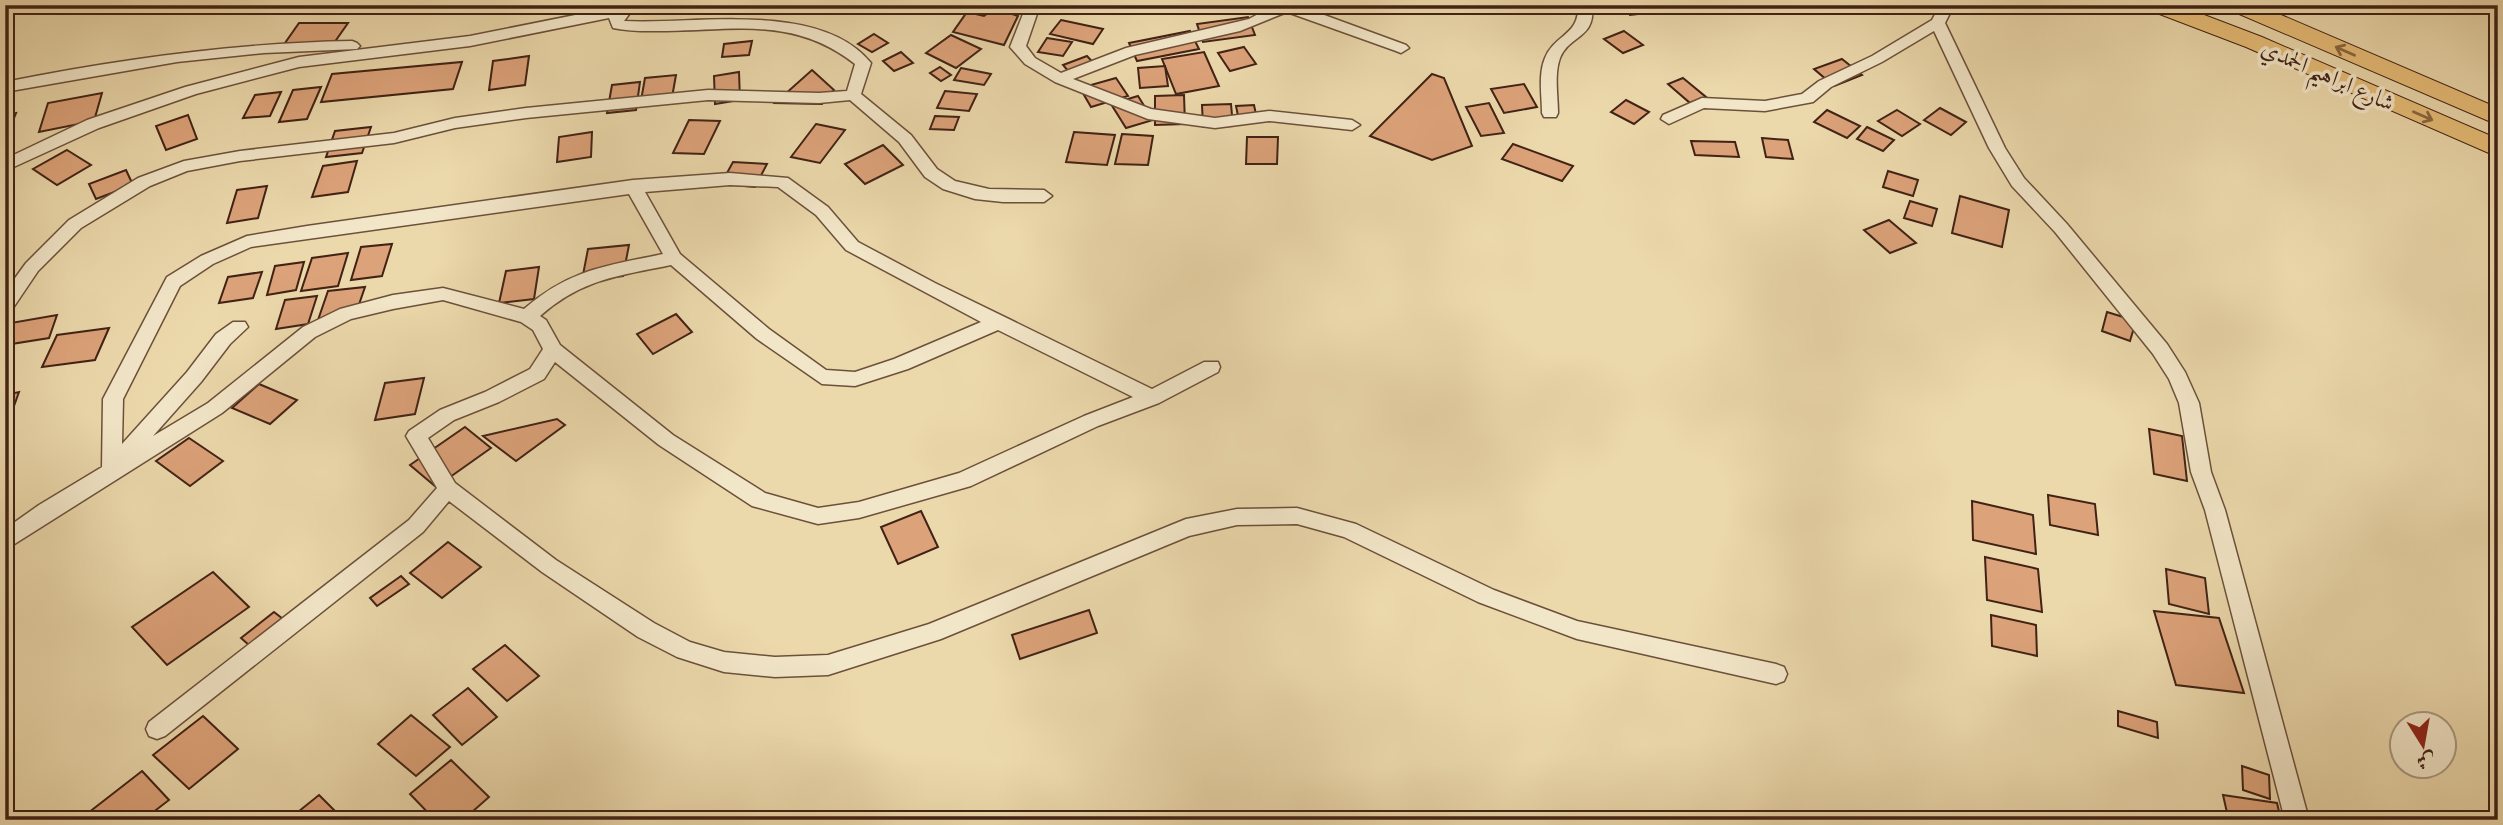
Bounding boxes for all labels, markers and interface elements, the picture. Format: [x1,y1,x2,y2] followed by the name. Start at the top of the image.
[2254,30,2400,125] street label: شارع ابراهيم الحمدي
[2335,44,2357,57] one-way arrow
[2412,111,2434,124] one-way arrow
[2388,710,2458,780] north arrow
[2414,746,2438,777] text: ش

